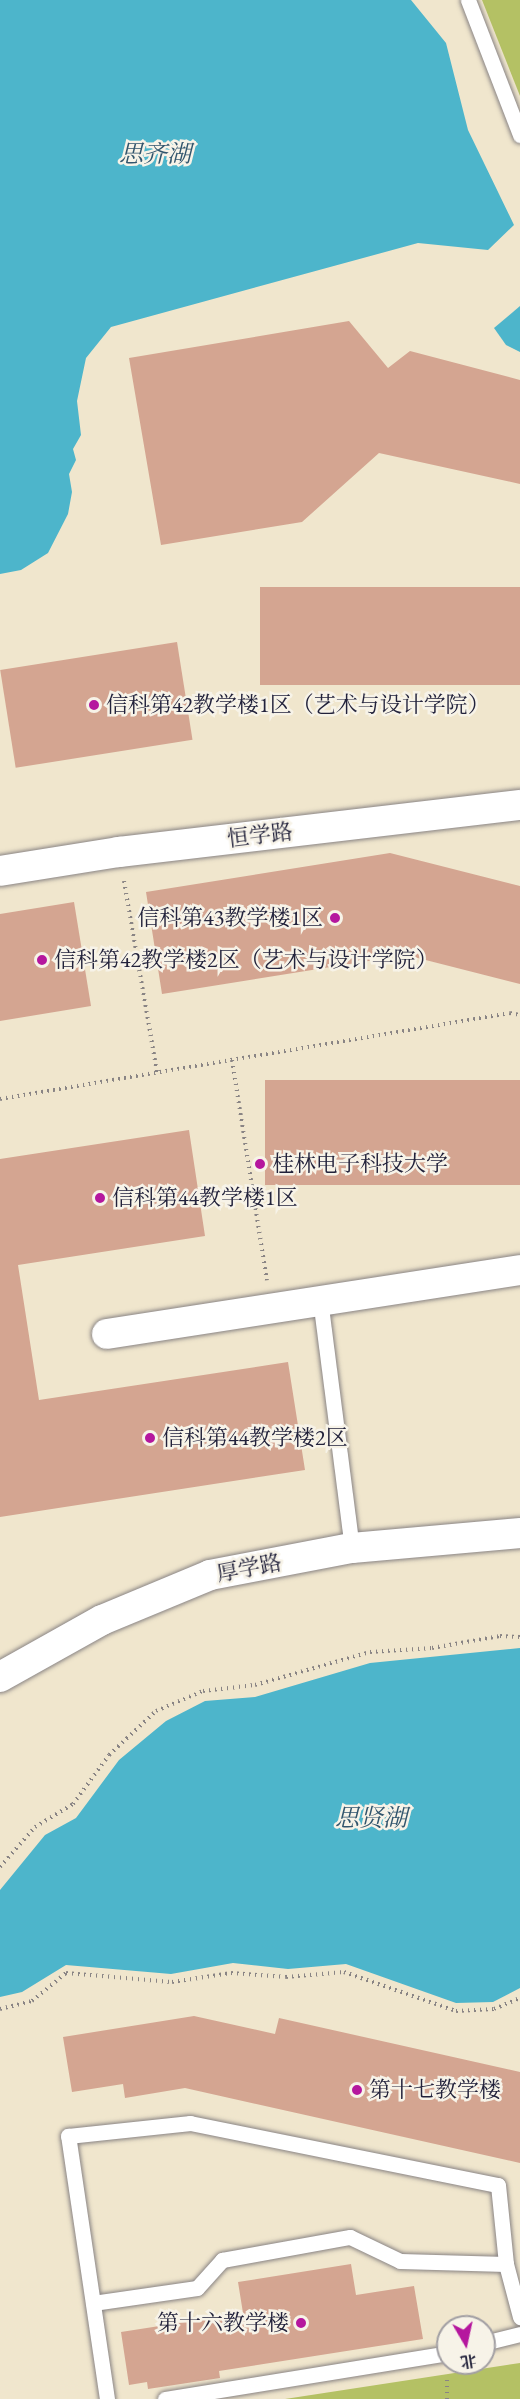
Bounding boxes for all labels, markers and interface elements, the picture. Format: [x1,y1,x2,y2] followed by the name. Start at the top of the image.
[119,140,191,168] water label: 思齐湖
[106,692,490,718] place label: 信科第42教学楼1区（艺术与设计学院）
[87,698,101,712] marker: 信科第42教学楼1区（艺术与设计学院）
[226,818,294,852] street label: 恒学路
[137,905,323,931] place label: 信科第43教学楼1区
[328,911,342,925] marker: 信科第43教学楼1区
[54,947,438,973] place label: 信科第42教学楼2区（艺术与设计学院）
[35,953,49,967] marker: 信科第42教学楼2区（艺术与设计学院）
[272,1151,448,1177] place label: 桂林电子科技大学
[253,1157,267,1171] marker: 桂林电子科技大学
[112,1185,298,1211] place label: 信科第44教学楼1区
[93,1191,107,1205] marker: 信科第44教学楼1区
[162,1425,348,1451] place label: 信科第44教学楼2区
[143,1431,157,1445] marker: 信科第44教学楼2区
[214,1549,284,1587] street label: 厚学路
[335,1804,407,1832] water label: 思贤湖
[369,2077,501,2103] place label: 第十七教学楼
[350,2083,364,2097] marker: 第十七教学楼
[157,2310,289,2336] place label: 第十六教学楼
[436,2315,496,2375] north arrow
[294,2316,308,2330] marker: 第十六教学楼
[459,2350,478,2373] text: 北

